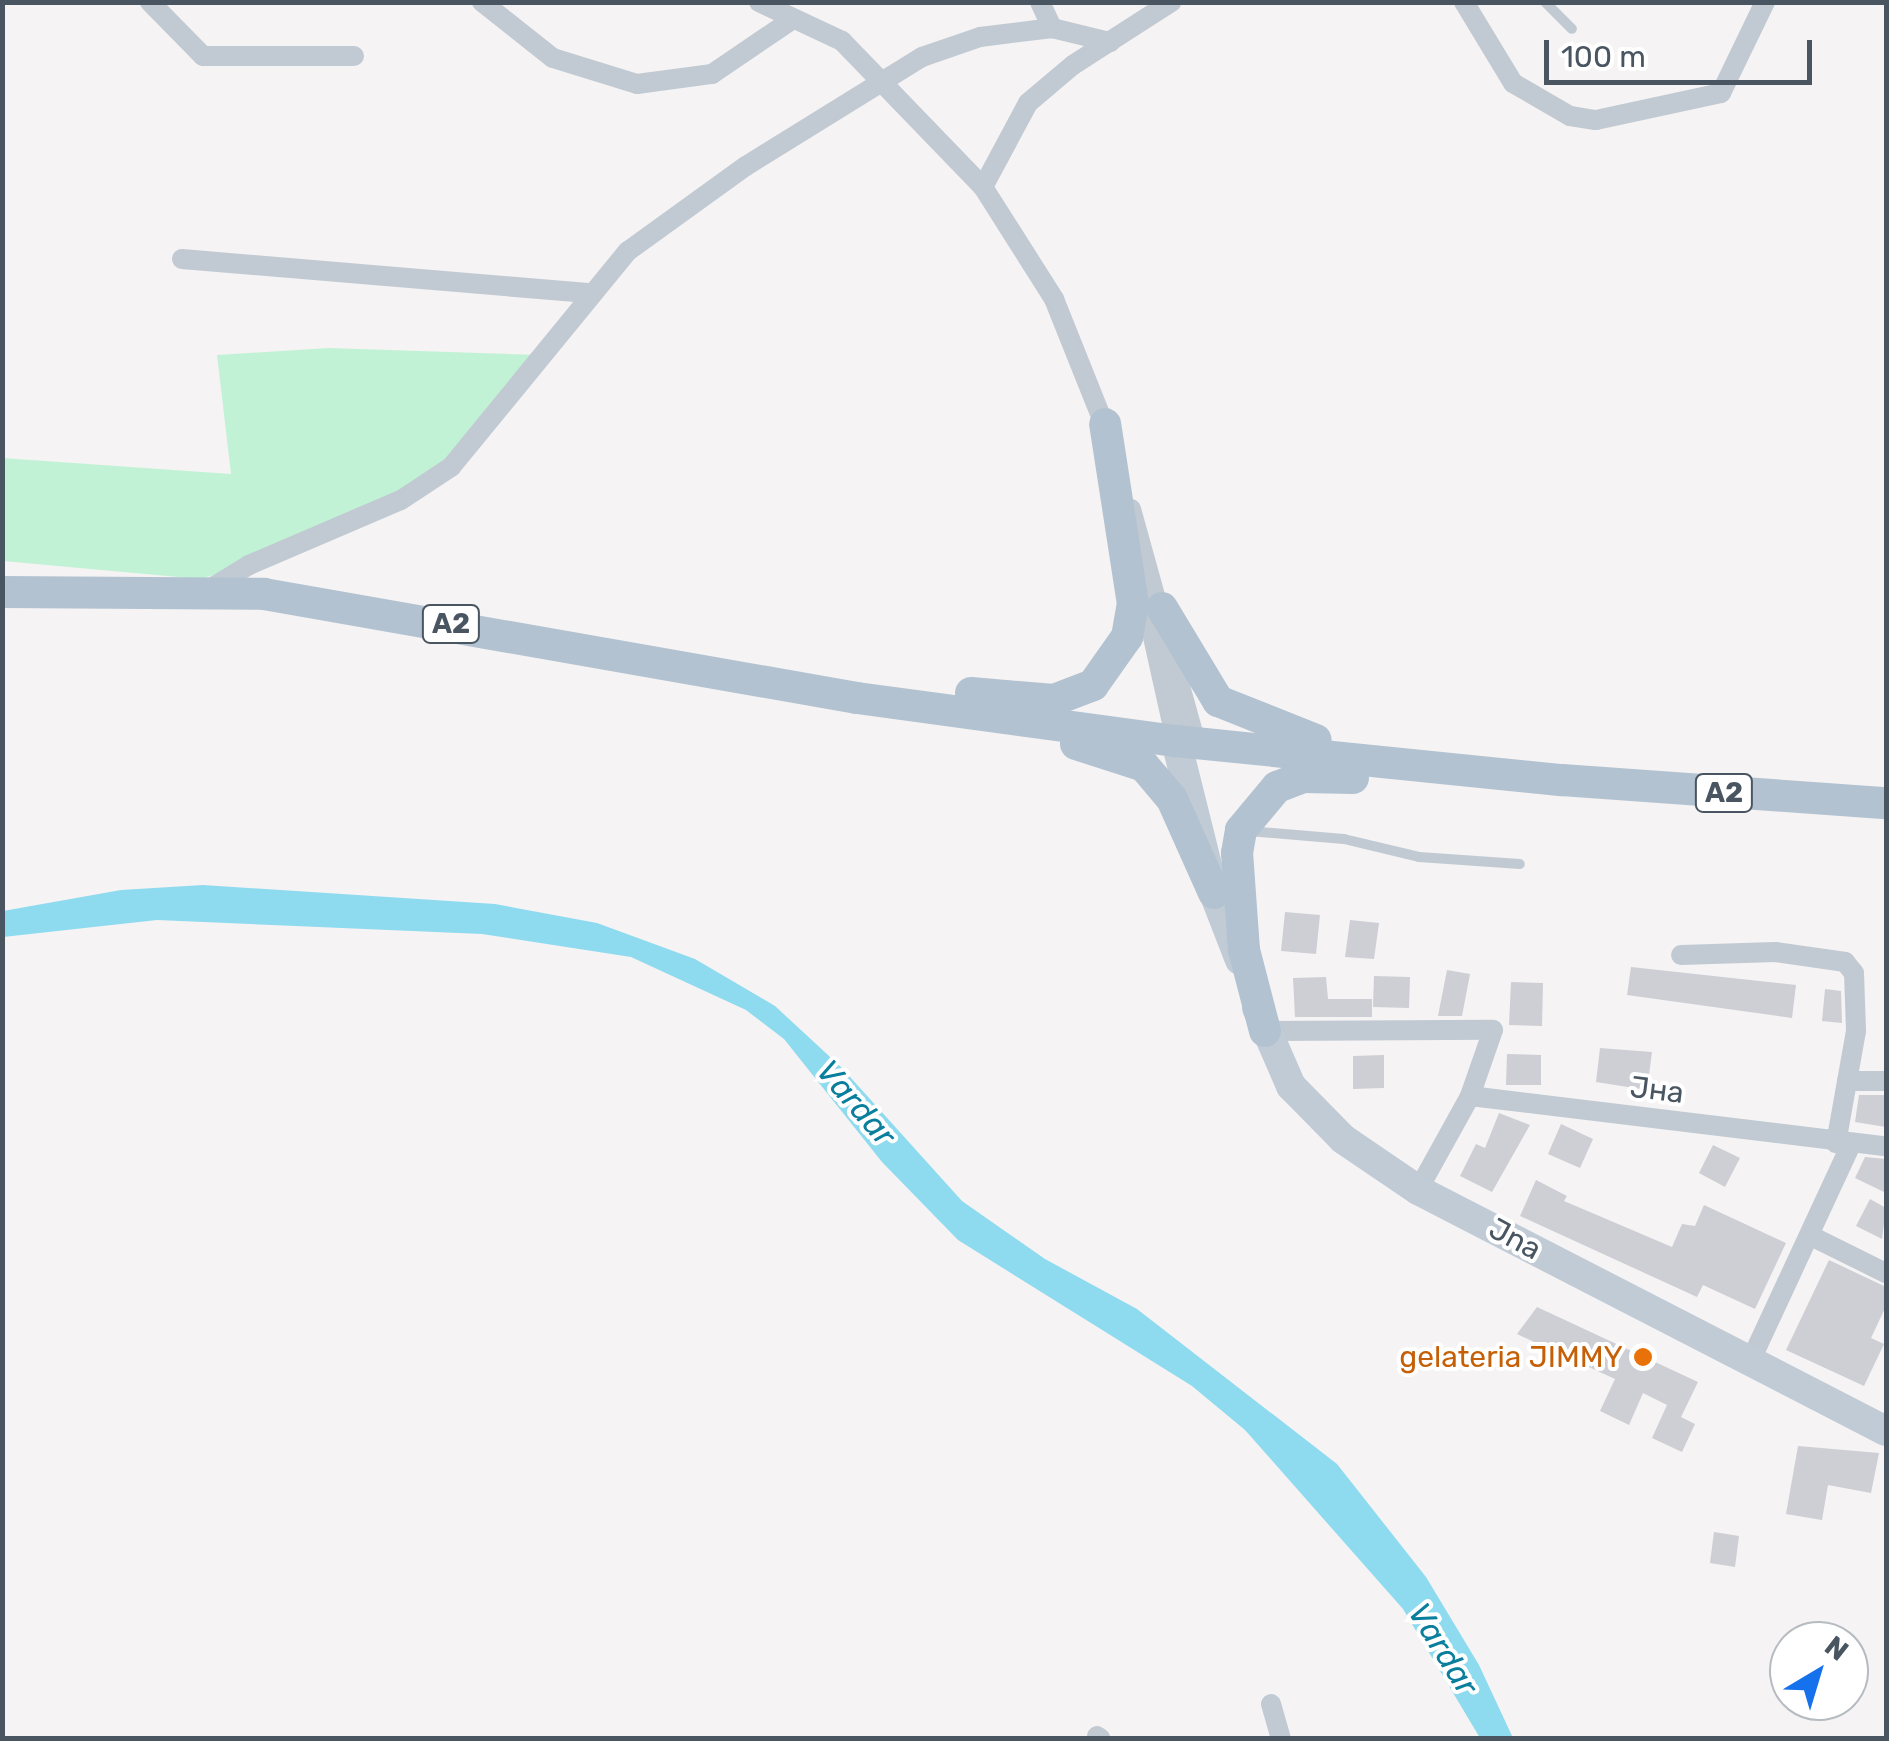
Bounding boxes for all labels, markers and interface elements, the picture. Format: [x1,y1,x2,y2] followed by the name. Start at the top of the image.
[1549,20,1816,82] scale bar
[1561,39,1646,75] text: 100 m
[421,601,481,647] road number: A2
[1694,770,1754,816] road number: A2
[808,1052,904,1154] water label: Vardar
[1628,1069,1686,1111] street label: Јна
[1483,1210,1547,1268] street label: Jna
[1399,1339,1623,1375] place label: gelateria JIMMY
[1632,1346,1654,1368] marker: gelateria JIMMY
[1400,1596,1486,1702] water label: Vardar
[1769,1621,1869,1721] north arrow
[1818,1629,1855,1668] text: N

